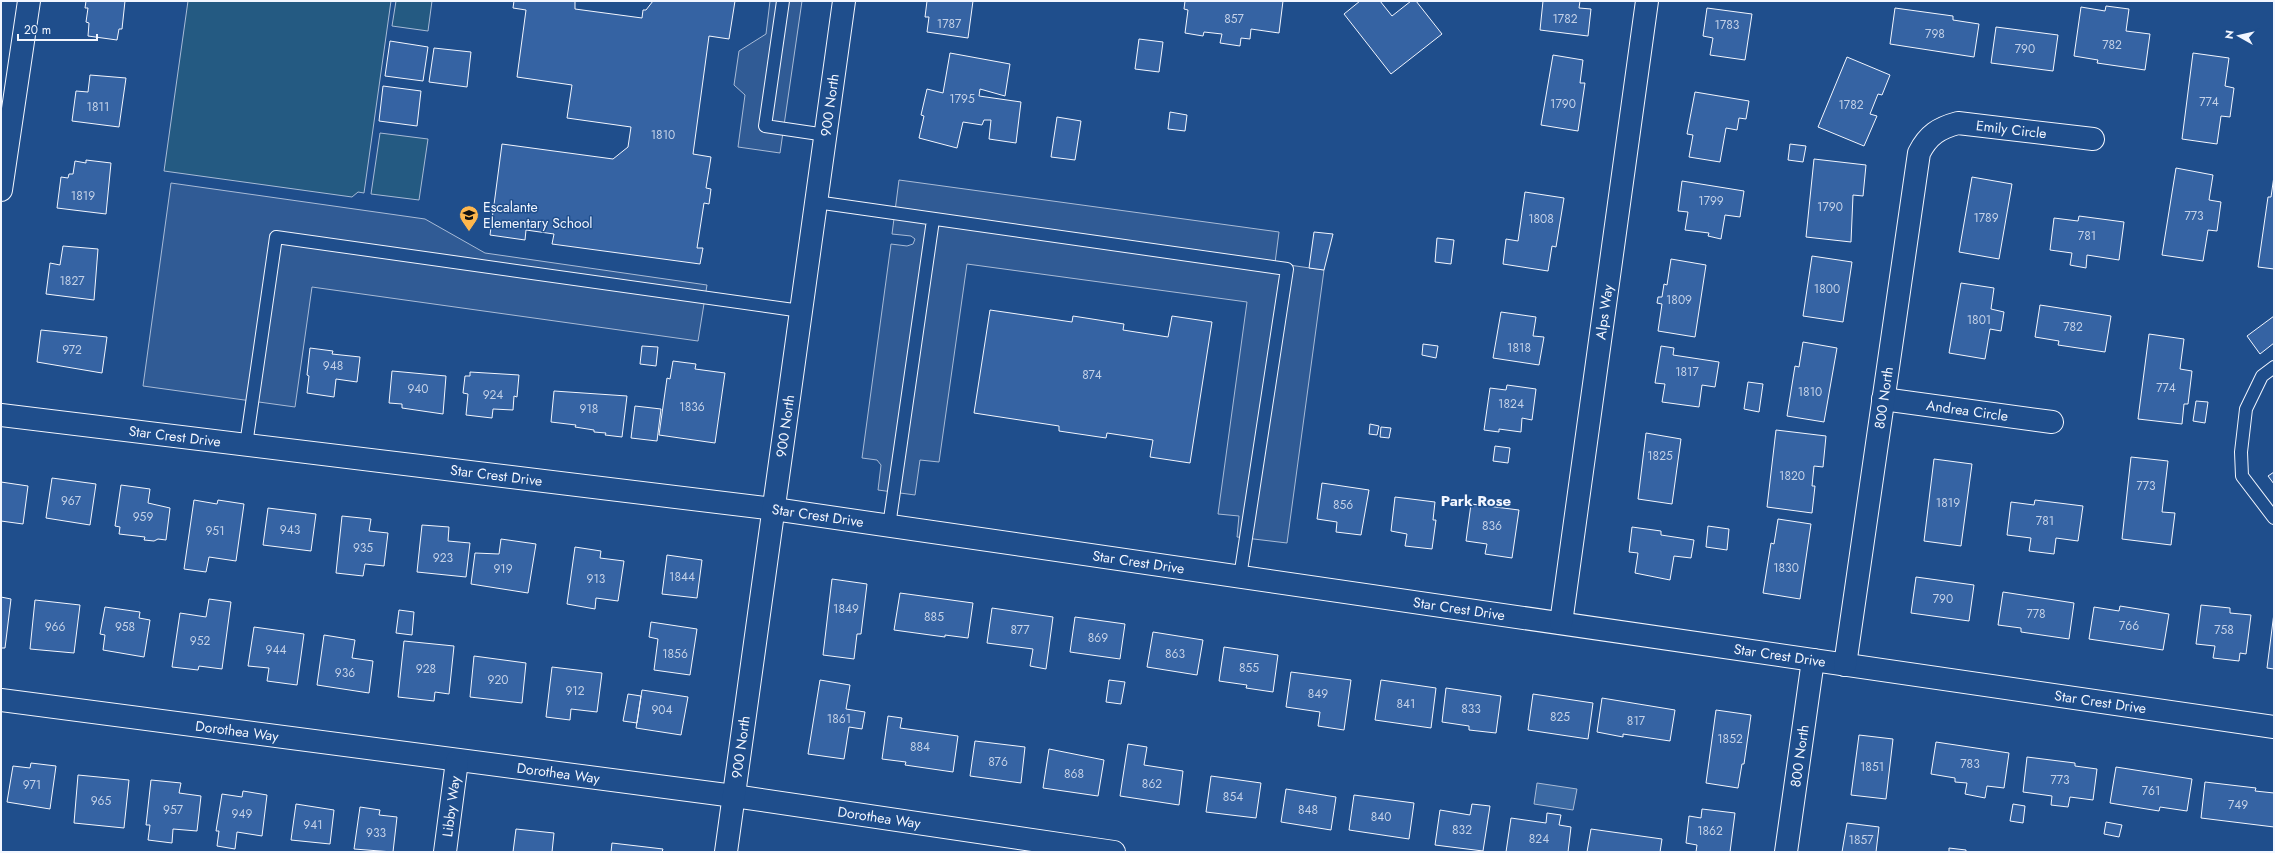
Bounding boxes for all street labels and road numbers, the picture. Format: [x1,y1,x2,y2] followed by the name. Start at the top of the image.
[815,72,844,138] street label: 900 North
[1975,115,2048,143] street label: Emily Circle
[1590,282,1618,341] street label: Alps Way
[1869,365,1898,430] street label: 800 North
[771,393,799,459] street label: 900 North
[1925,395,2009,426] street label: Andrea Circle
[128,421,222,452] street label: Star Crest Drive
[449,460,544,491] street label: Star Crest Drive
[771,499,865,532] street label: Star Crest Drive
[1091,545,1186,579] street label: Star Crest Drive
[1412,592,1506,625] street label: Star Crest Drive
[1732,639,1827,672] street label: Star Crest Drive
[2053,685,2148,718] street label: Star Crest Drive
[726,714,755,780] street label: 900 North
[194,716,281,746] street label: Dorothea Way
[1785,723,1814,788] street label: 800 North
[515,758,602,788] street label: Dorothea Way
[437,774,465,838] street label: Libby Way
[836,801,923,834] street label: Dorothea Way

